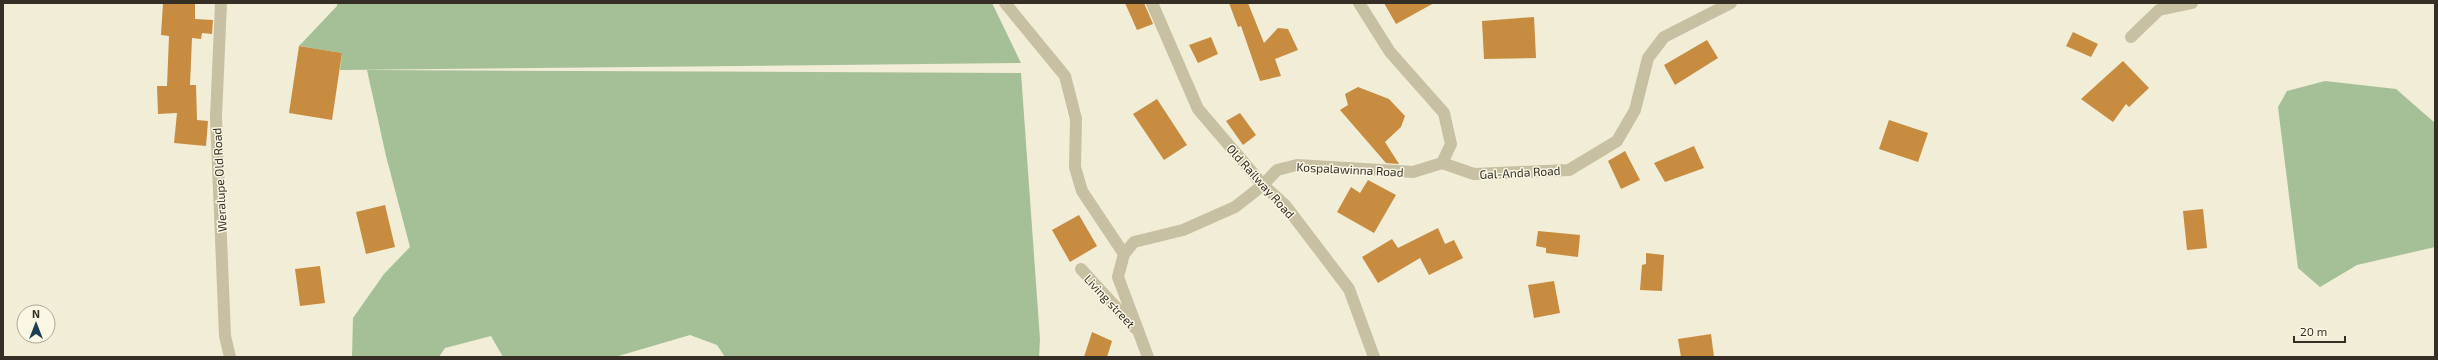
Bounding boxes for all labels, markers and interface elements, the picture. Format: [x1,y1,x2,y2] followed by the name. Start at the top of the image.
[209,128,229,232] street label: Weralupe Old Road
[1224,141,1298,221] street label: Old Railway Road
[1296,159,1404,179] street label: Kospalawinna Road
[1479,163,1561,181] street label: Gal-Anda Road
[1082,272,1138,331] street label: Living street
[16,304,56,344] north arrow
[32,307,40,320] text: N
[2294,318,2345,344] scale bar
[2300,324,2327,338] text: 20 m

